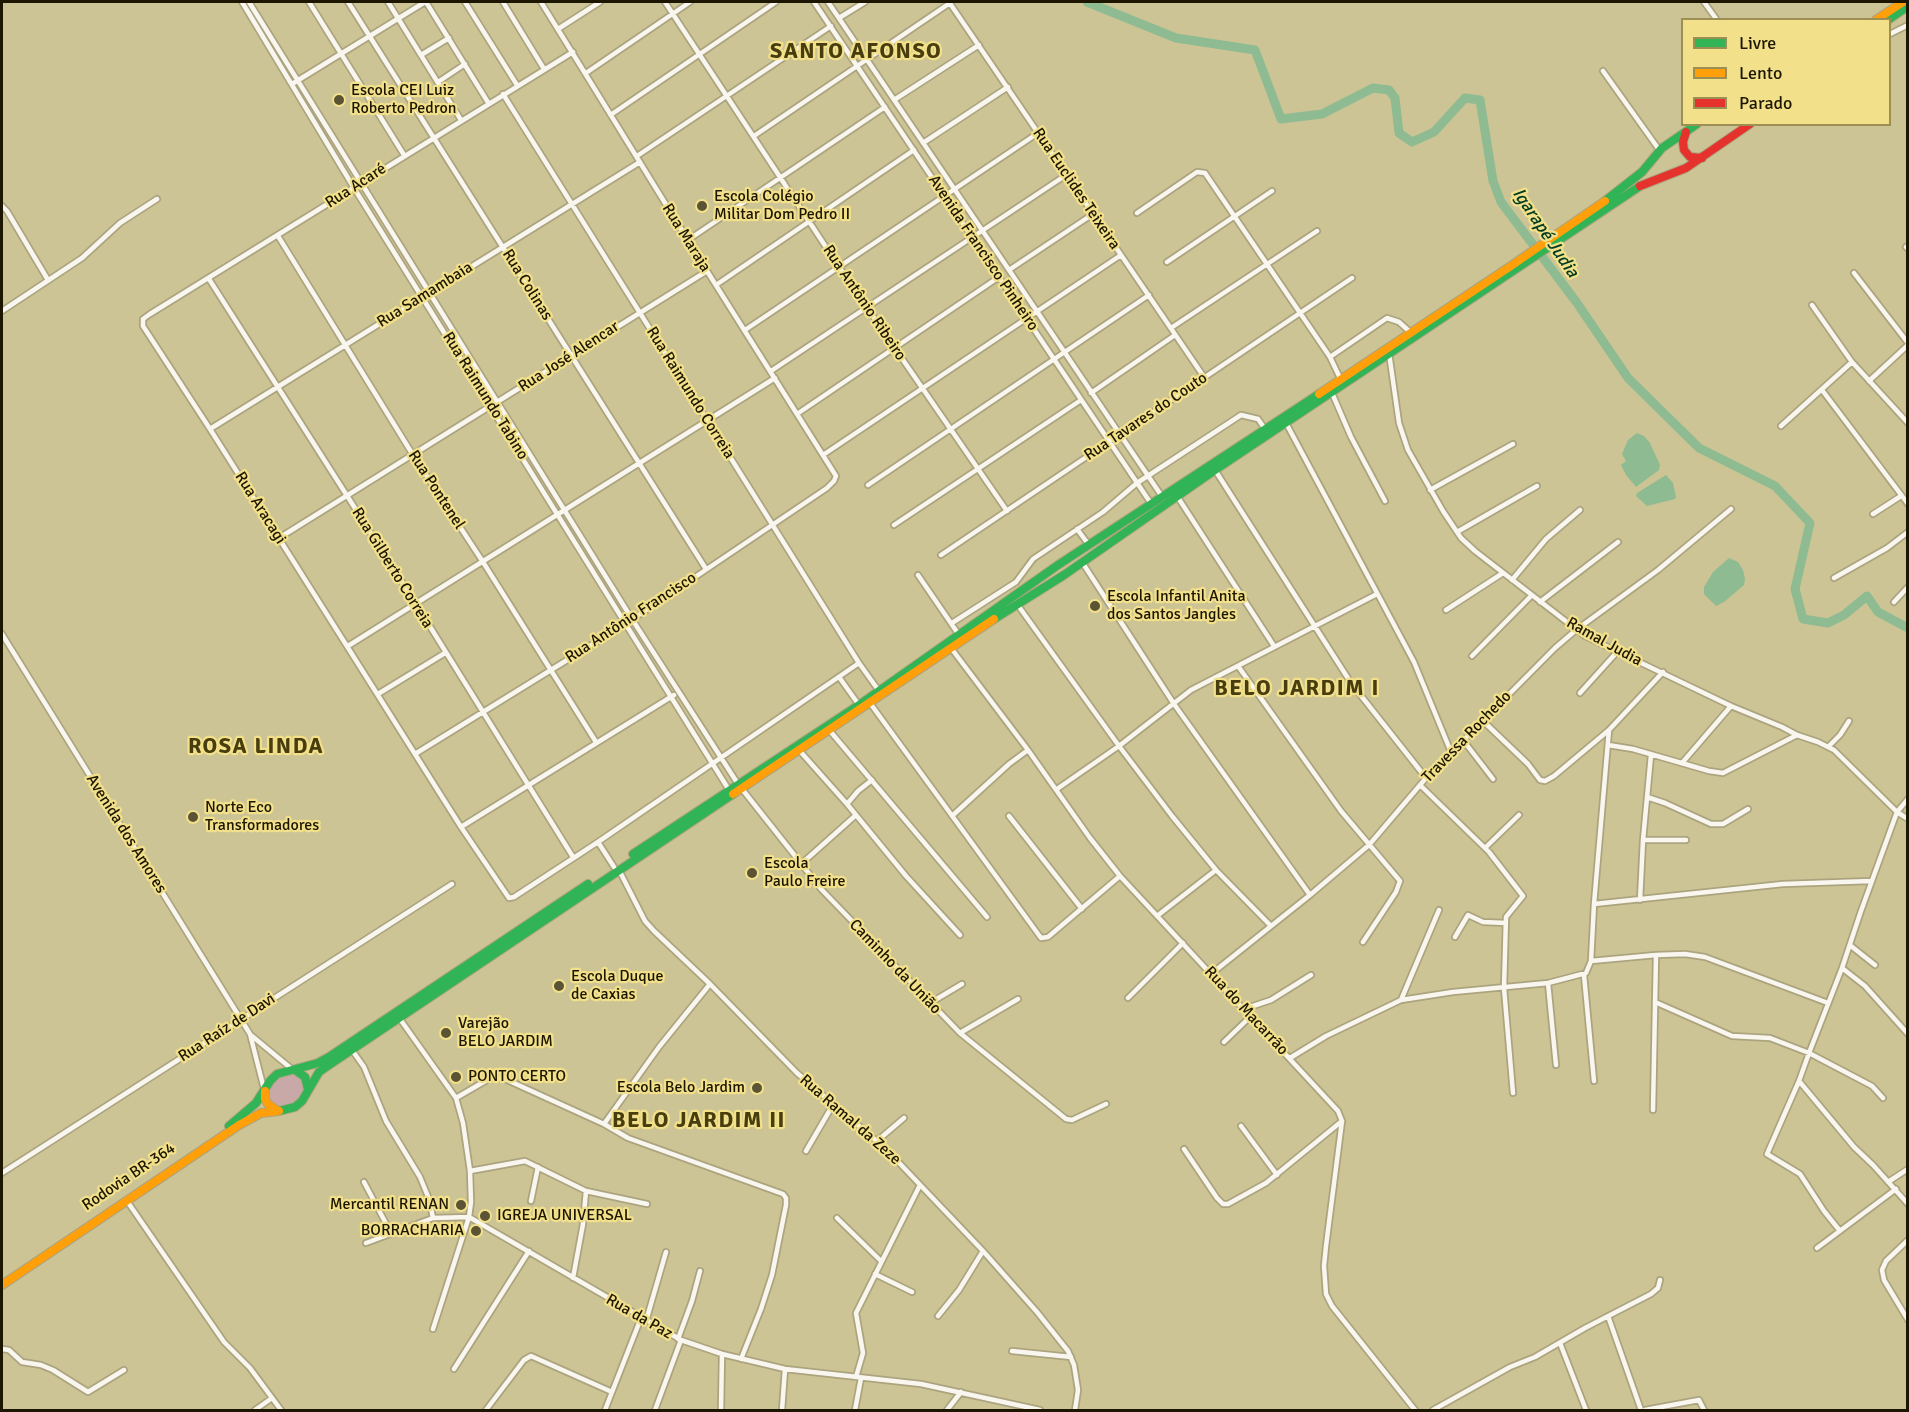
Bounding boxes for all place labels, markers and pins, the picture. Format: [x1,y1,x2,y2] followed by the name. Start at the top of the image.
[351,81,456,119] place label: Escola CEI Luiz Roberto Pedron
[332,93,346,107] marker: Escola CEI Luiz Roberto Pedron
[714,187,850,225] place label: Escola Colégio Militar Dom Pedro II
[695,199,709,213] marker: Escola Colégio Militar Dom Pedro II
[1107,587,1246,625] place label: Escola Infantil Anita dos Santos Jangles
[1088,599,1102,613] marker: Escola Infantil Anita dos Santos Jangles
[205,798,319,836] place label: Norte Eco Transformadores
[186,810,200,824] marker: Norte Eco Transformadores
[764,854,845,892] place label: Escola Paulo Freire
[745,866,759,880] marker: Escola Paulo Freire
[571,967,663,1005] place label: Escola Duque de Caxias
[552,979,566,993] marker: Escola Duque de Caxias
[458,1014,553,1052] place label: Varejão BELO JARDIM
[439,1026,453,1040] marker: Varejão BELO JARDIM
[468,1067,566,1087] place label: PONTO CERTO
[449,1070,463,1084] marker: PONTO CERTO
[617,1078,745,1098] place label: Escola Belo Jardim
[750,1081,764,1095] marker: Escola Belo Jardim
[330,1195,449,1215] place label: Mercantil RENAN
[454,1198,468,1212] marker: Mercantil RENAN
[497,1206,632,1226] place label: IGREJA UNIVERSAL
[478,1209,492,1223] marker: IGREJA UNIVERSAL
[361,1221,464,1241] place label: BORRACHARIA
[469,1224,483,1238] marker: BORRACHARIA

